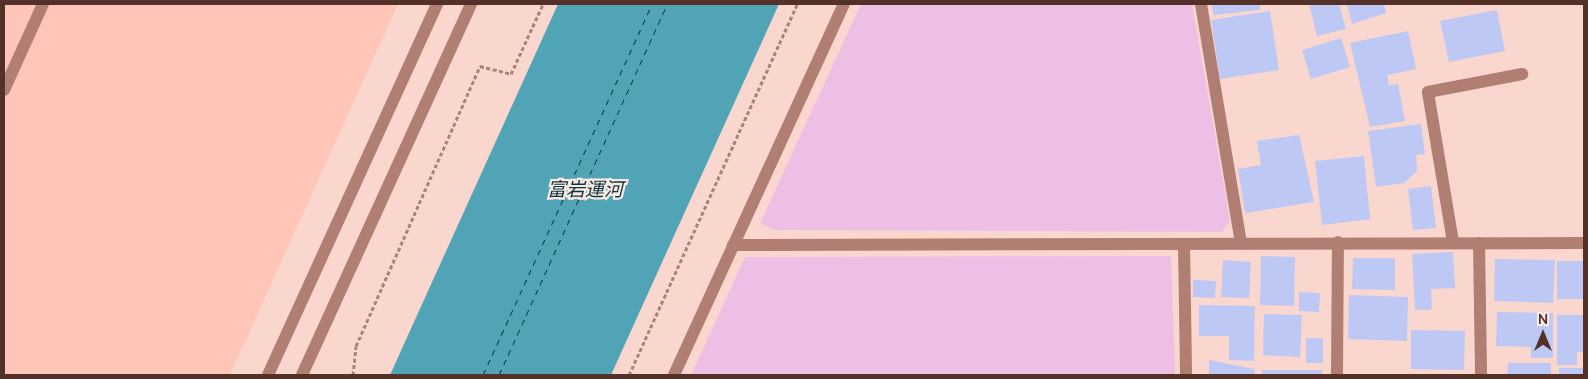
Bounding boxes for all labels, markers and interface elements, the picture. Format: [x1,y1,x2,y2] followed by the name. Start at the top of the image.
[547,179,623,201] water label: 富岩運河
[1518,309,1568,359] north arrow
[1538,309,1548,328] text: N

